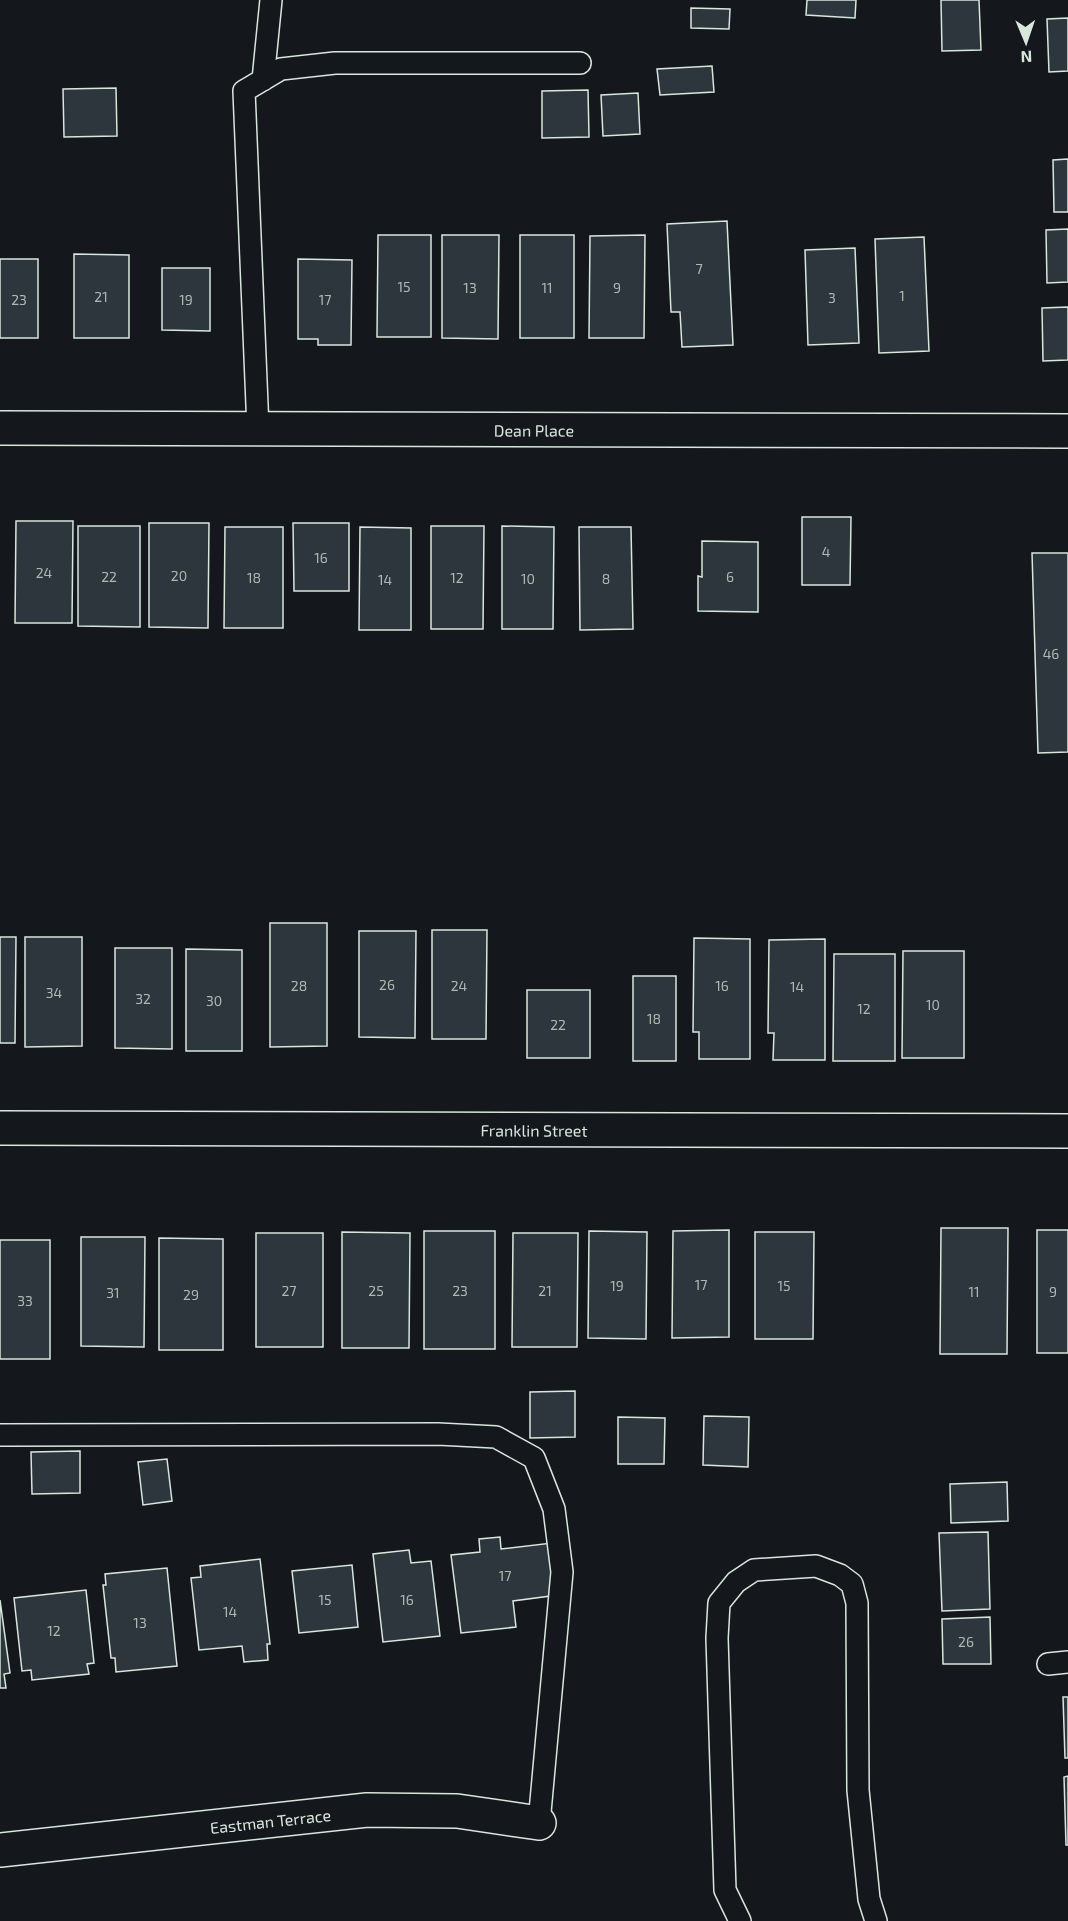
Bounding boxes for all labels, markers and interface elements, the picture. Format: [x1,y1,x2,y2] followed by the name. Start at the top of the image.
[996,12,1056,72] north arrow
[1020,48,1033,67] text: N
[695,260,703,277] house number: 7
[397,278,411,295] house number: 15
[463,279,477,296] house number: 13
[541,279,553,296] house number: 11
[613,279,621,296] house number: 9
[899,287,905,304] house number: 1
[94,288,108,305] house number: 21
[828,289,836,306] house number: 3
[11,291,27,308] house number: 23
[179,291,193,308] house number: 19
[319,291,331,308] house number: 17
[494,420,574,439] street label: Dean Place
[822,543,830,560] house number: 4
[314,549,328,566] house number: 16
[36,564,52,581] house number: 24
[171,567,187,584] house number: 20
[101,568,117,585] house number: 22
[726,568,734,585] house number: 6
[247,569,261,586] house number: 18
[450,569,464,586] house number: 12
[521,570,535,587] house number: 10
[602,570,610,587] house number: 8
[378,571,392,588] house number: 14
[1043,645,1059,662] house number: 46
[379,976,395,993] house number: 26
[291,977,307,994] house number: 28
[451,977,467,994] house number: 24
[715,977,729,994] house number: 16
[790,978,804,995] house number: 14
[46,984,62,1001] house number: 34
[135,990,151,1007] house number: 32
[206,992,222,1009] house number: 30
[926,996,940,1013] house number: 10
[857,1000,871,1017] house number: 12
[647,1010,661,1027] house number: 18
[550,1016,566,1033] house number: 22
[480,1120,588,1139] street label: Franklin Street
[695,1276,707,1293] house number: 17
[610,1277,624,1294] house number: 19
[777,1277,791,1294] house number: 15
[281,1282,297,1299] house number: 27
[368,1282,384,1299] house number: 25
[452,1282,468,1299] house number: 23
[538,1282,552,1299] house number: 21
[968,1283,980,1300] house number: 11
[1049,1283,1057,1300] house number: 9
[106,1284,120,1301] house number: 31
[183,1286,199,1303] house number: 29
[17,1292,33,1309] house number: 33
[499,1567,511,1584] house number: 17
[318,1591,332,1608] house number: 15
[400,1591,414,1608] house number: 16
[223,1603,237,1620] house number: 14
[133,1614,147,1631] house number: 13
[47,1622,61,1639] house number: 12
[958,1633,974,1650] house number: 26
[209,1805,332,1837] street label: Eastman Terrace

